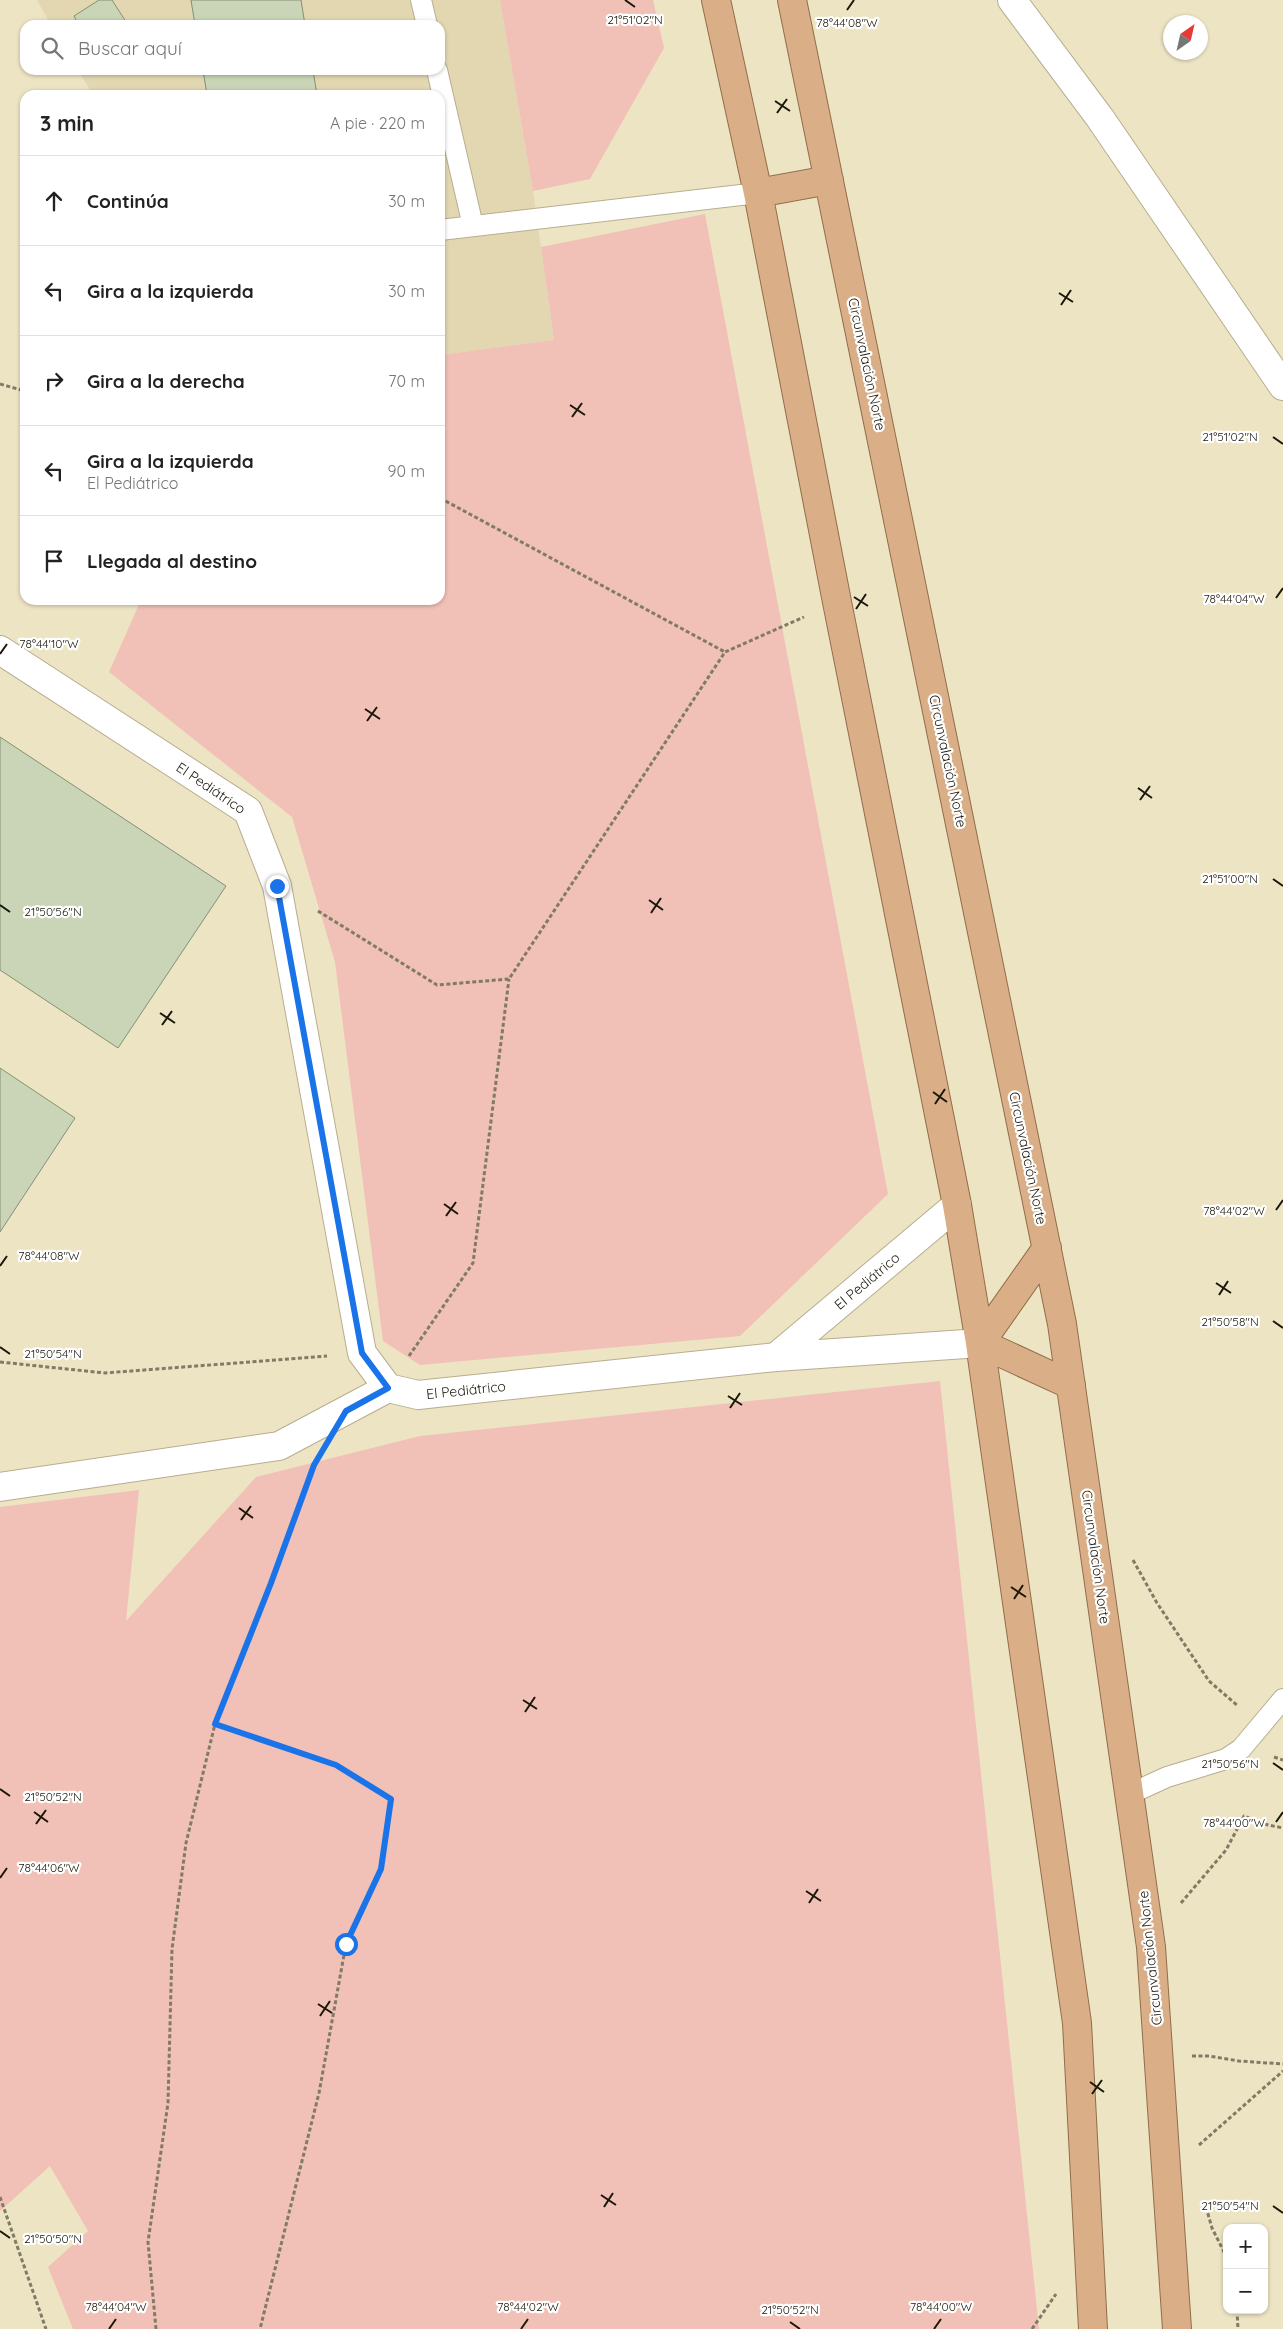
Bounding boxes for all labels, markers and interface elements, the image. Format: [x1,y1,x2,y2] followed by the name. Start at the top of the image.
[607,12,663,27] text: 21°51'02"N
[816,15,878,30] text: 78°44'08"W
[1163,15,1208,60] north arrow
[20,20,445,75] search box
[38,34,66,62] icon: search
[78,36,182,60] text: Buscar aquí
[40,110,94,136] text: 3 min
[330,113,425,133] text: A pie · 220 m
[40,187,68,215] icon: ahead
[87,189,169,213] text: Continúa
[388,191,425,211] text: 30 m
[40,277,68,305] icon: left
[87,279,254,303] text: Gira a la izquierda
[388,281,425,301] text: 30 m
[844,296,890,432] street label: Circunvalación Norte
[40,367,68,395] icon: right
[87,369,245,393] text: Gira a la derecha
[388,371,425,391] text: 70 m
[1202,429,1258,444] text: 21°51'02"N
[87,449,254,473] text: Gira a la izquierda
[40,457,68,485] icon: left
[388,461,425,481] text: 90 m
[87,473,178,493] text: El Pediátrico
[40,547,68,575] icon: arrive
[87,549,257,573] text: Llegada al destino
[1203,591,1265,606] text: 78°44'04"W
[19,636,79,651] text: 78°44'10"W
[925,693,971,829] street label: Circunvalación Norte
[173,758,249,818] street label: El Pediátrico
[1202,871,1258,886] text: 21°51'00"N
[266,875,289,898] route end
[24,904,82,919] text: 21°50'56"N
[1005,1090,1051,1226] street label: Circunvalación Norte
[1203,1203,1265,1218] text: 78°44'02"W
[18,1248,80,1263] text: 78°44'08"W
[831,1248,903,1314] street label: El Pediátrico
[1201,1314,1259,1329] text: 21°50'58"N
[24,1346,82,1361] text: 21°50'54"N
[425,1377,507,1403] street label: El Pediátrico
[1078,1489,1114,1625] street label: Circunvalación Norte
[1201,1756,1259,1771] text: 21°50'56"N
[24,1789,82,1804] text: 21°50'52"N
[1203,1815,1265,1830] text: 78°44'00"W
[18,1860,80,1875] text: 78°44'06"W
[1134,1890,1166,2026] street label: Circunvalación Norte
[335,1933,358,1956] route start
[1201,2198,1259,2213] text: 21°50'54"N
[1223,2224,1268,2314] map controls
[1223,2224,1268,2269] button: +
[24,2231,82,2246] text: 21°50'50"N
[1223,2269,1268,2314] button: −
[85,2299,147,2314] text: 78°44'04"W
[497,2299,559,2314] text: 78°44'02"W
[910,2299,972,2314] text: 78°44'00"W
[761,2302,819,2317] text: 21°50'52"N

